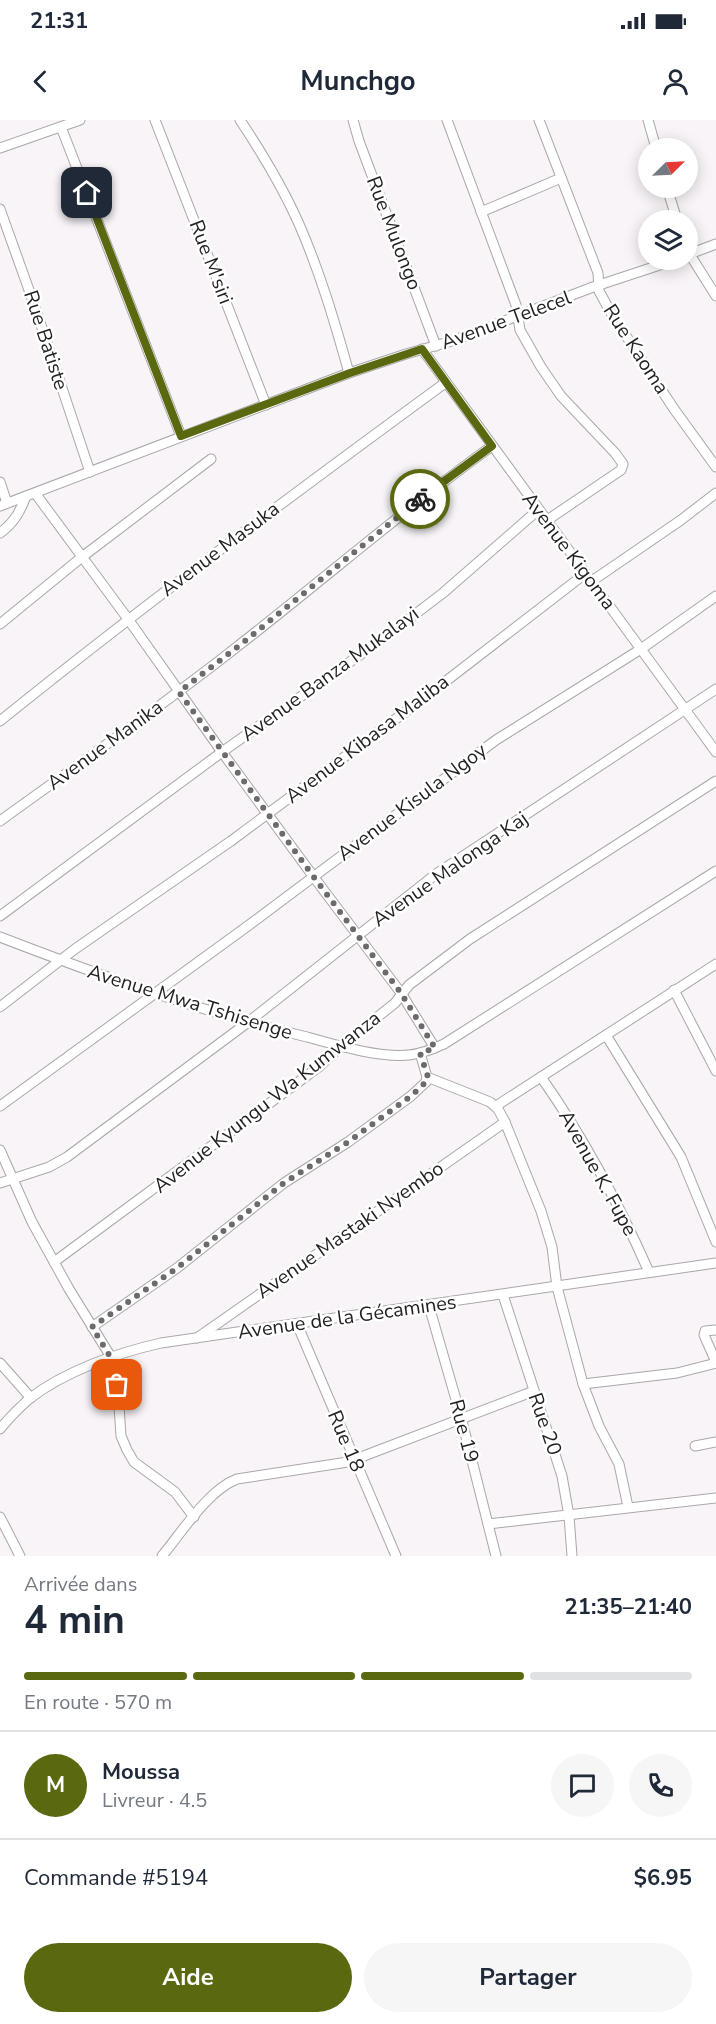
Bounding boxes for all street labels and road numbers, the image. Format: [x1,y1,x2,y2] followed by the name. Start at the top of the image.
[360,172,428,294] street label: Rue Mulongo
[183,216,239,308] street label: Rue M'siri
[437,284,575,356] street label: Avenue Telecel
[17,287,75,393] street label: Rue Batiste
[597,299,675,399] street label: Rue Kaoma
[516,487,622,615] street label: Avenue Kigoma
[155,495,285,603] street label: Avenue Masuka
[236,600,424,748] street label: Avenue Banza Mukalayi
[280,668,454,810] street label: Avenue Kibasa Maliba
[41,694,169,796] street label: Avenue Manika
[332,736,493,867] street label: Avenue Kisula Ngoy
[367,805,533,933] street label: Avenue Malonga Kaj
[84,958,296,1046] street label: Avenue Mwa Tshisenge
[148,1005,386,1199] street label: Avenue Kyungu Wa Kumwanza
[552,1105,644,1241] street label: Avenue K. Fupe
[251,1155,449,1305] street label: Avenue Mastaki Nyembo
[236,1288,458,1346] street label: Avenue de la Gécamines
[522,1389,568,1459] street label: Rue 20
[443,1396,485,1466] street label: Rue 19
[321,1406,371,1476] street label: Rue 18

